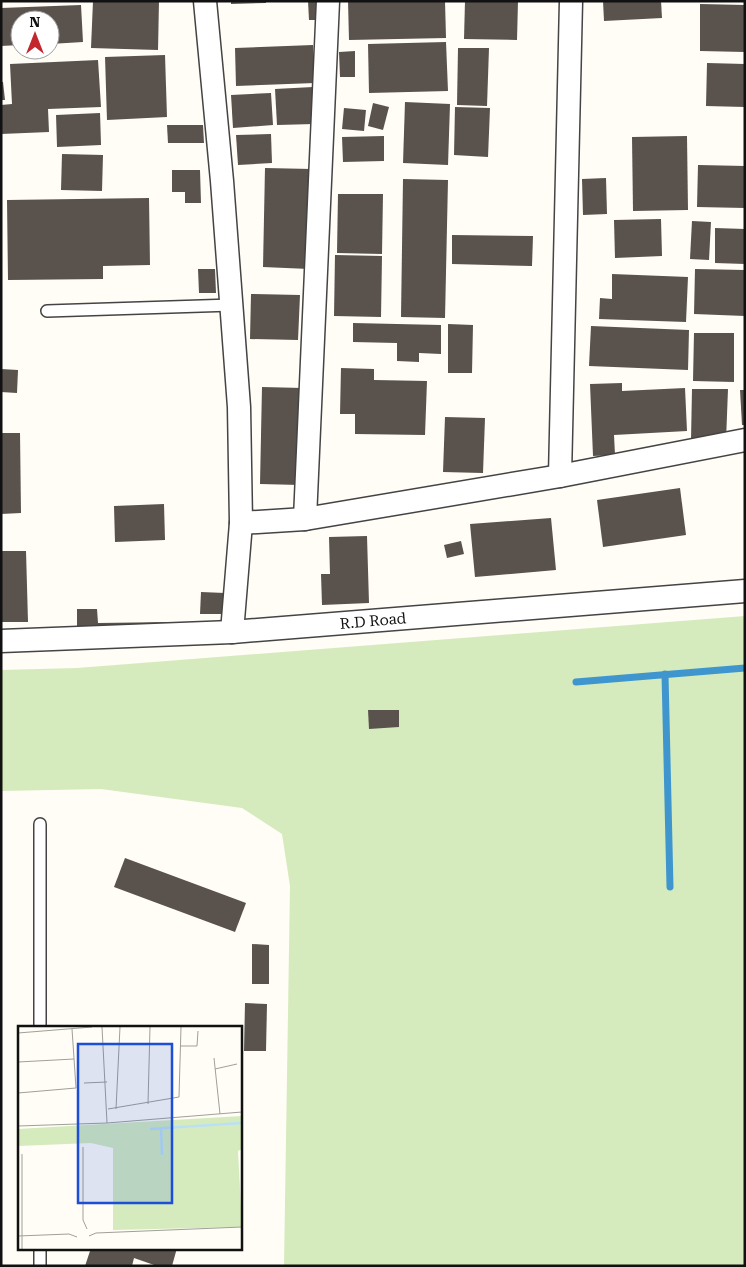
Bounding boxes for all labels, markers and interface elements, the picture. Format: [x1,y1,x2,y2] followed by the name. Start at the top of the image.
[10,10,60,60] north arrow
[30,14,41,30] text: N
[339,609,407,633] street label: R.D Road
[18,1026,241,1250] inset map

